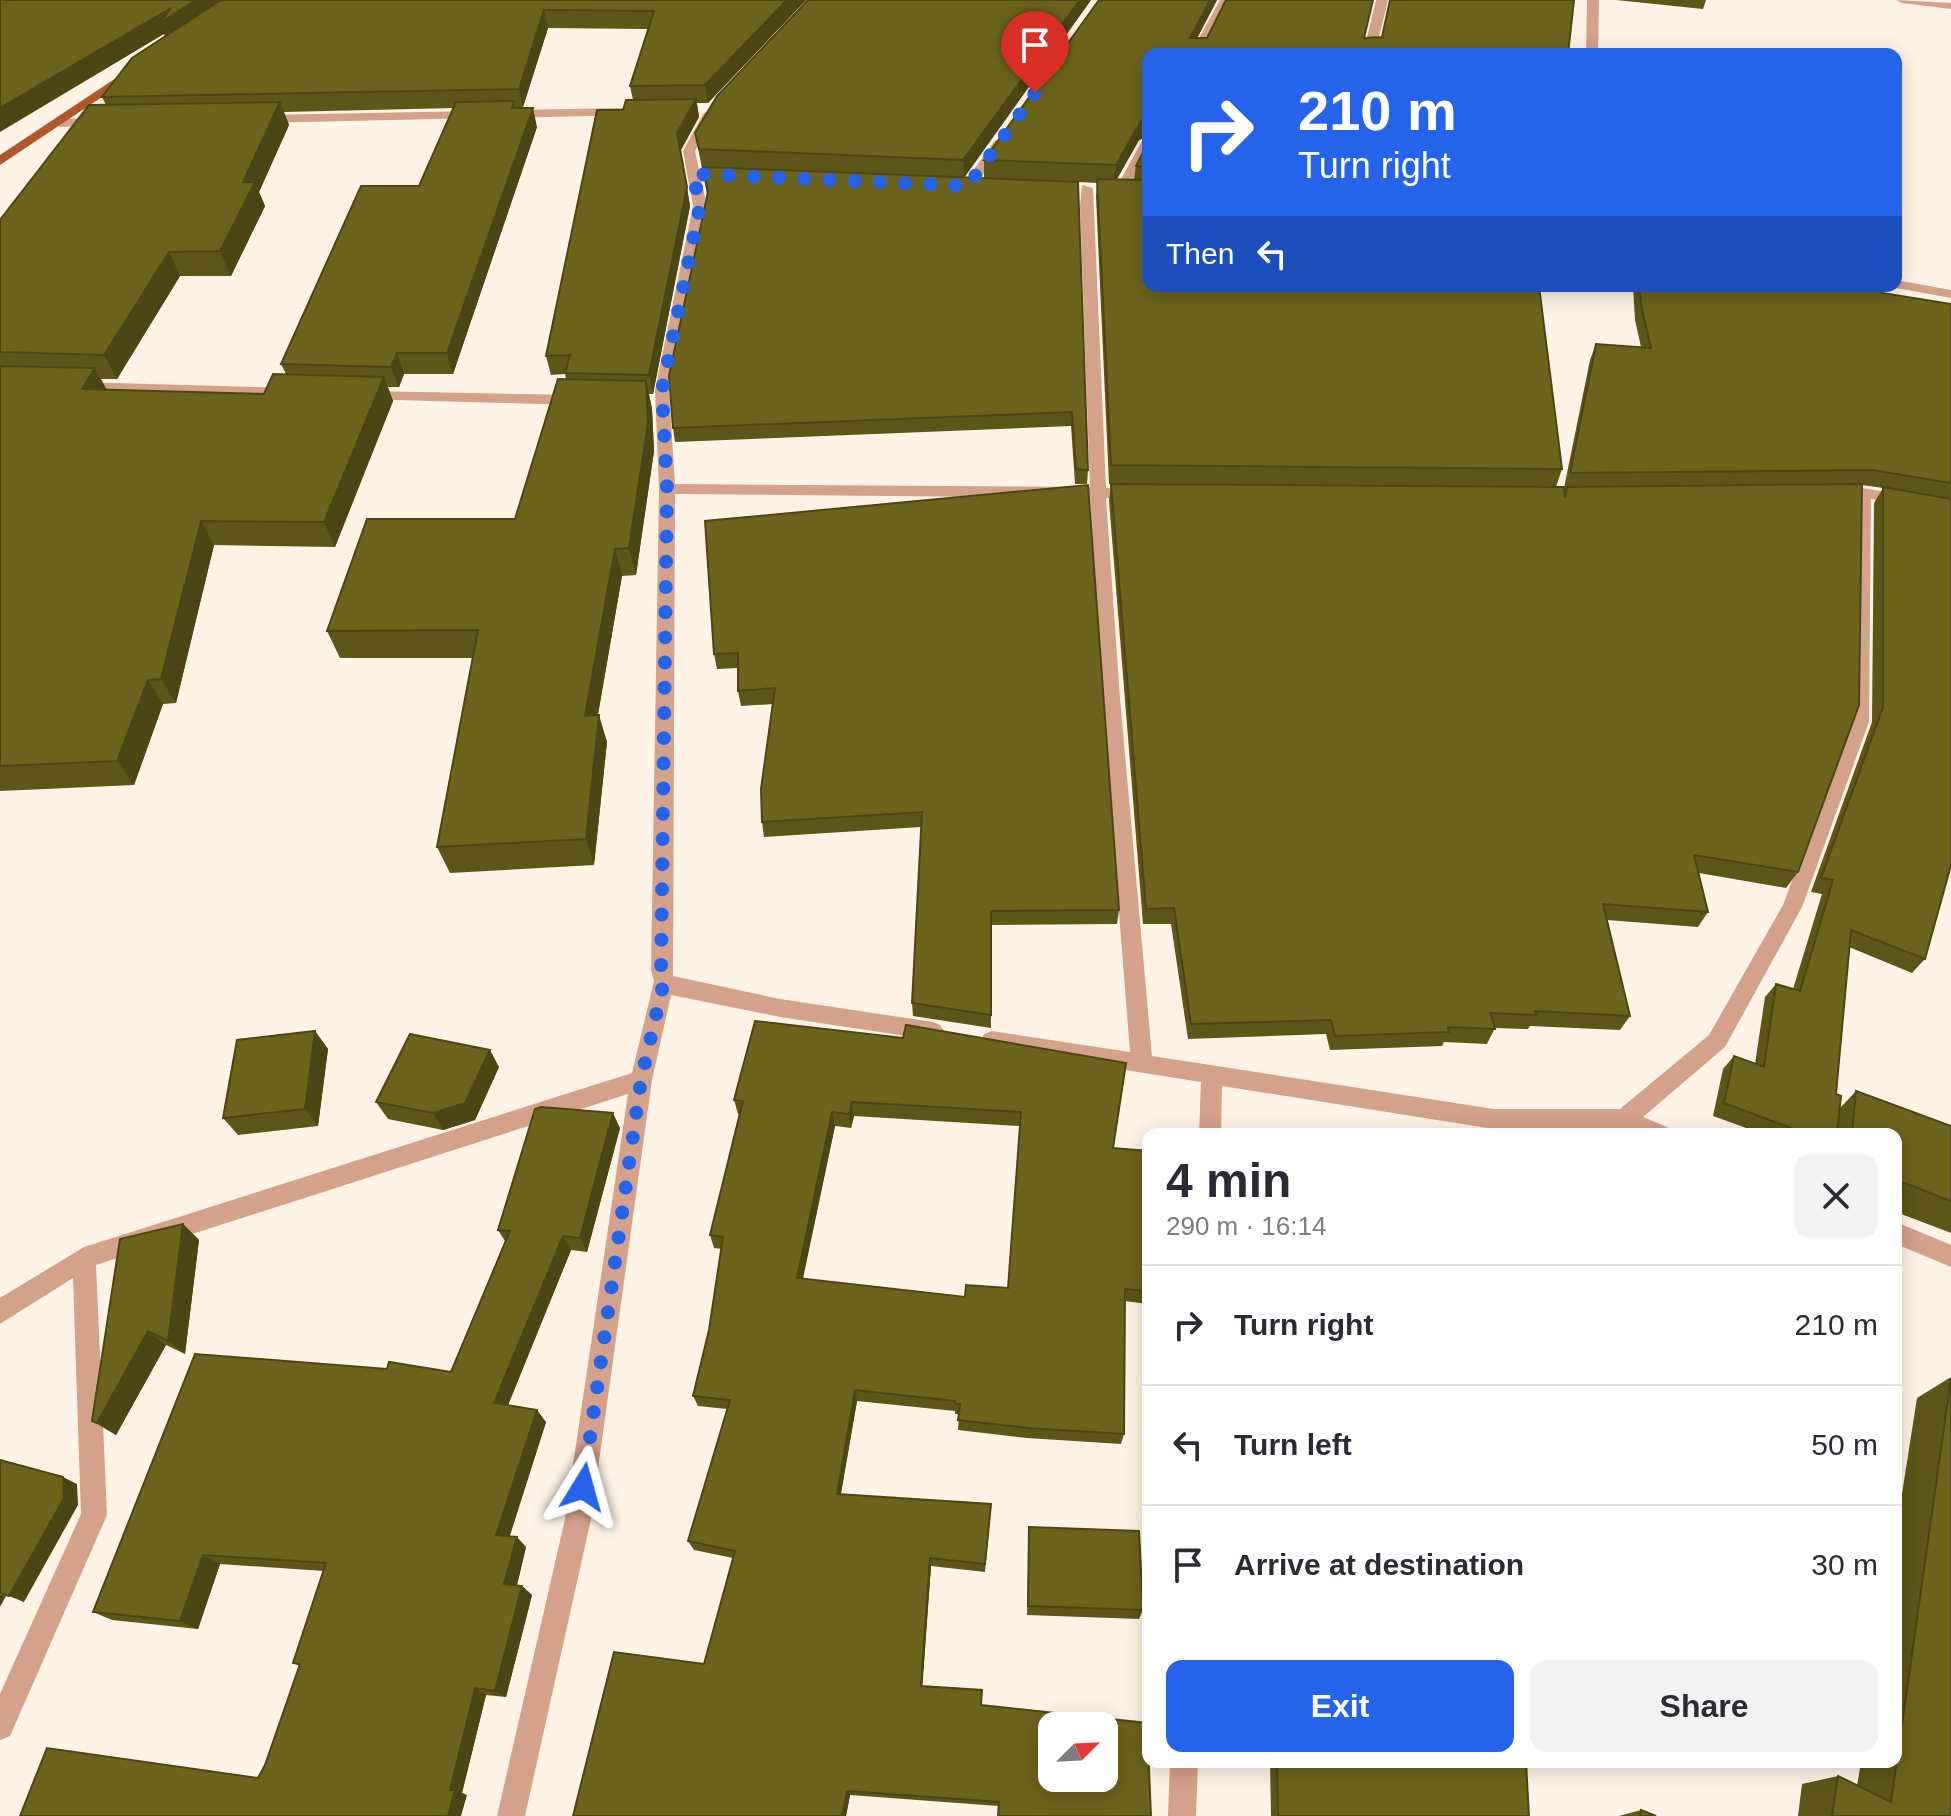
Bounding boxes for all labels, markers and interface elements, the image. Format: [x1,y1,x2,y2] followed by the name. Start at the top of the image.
[1001,11,1069,93] pin
[1013,23,1057,67] icon: arrive
[1298,79,1457,142] text: 210 m
[1166,80,1270,184] icon: right
[1298,145,1451,186] text: Turn right
[1250,232,1294,276] icon: left
[1166,237,1234,270] text: Then
[1166,1154,1291,1207] text: 4 min
[1794,1154,1878,1238] button: close
[1166,1211,1326,1241] text: 290 m · 16:14
[1166,1303,1210,1347] icon: right
[1234,1308,1373,1341] text: Turn right
[1795,1308,1878,1341] text: 210 m
[1166,1423,1210,1467] icon: left
[1234,1428,1352,1461] text: Turn left
[1811,1428,1878,1461] text: 50 m
[541,1445,625,1529] position arrow
[1166,1543,1210,1587] icon: arrive
[1234,1548,1524,1581] text: Arrive at destination
[1811,1548,1878,1581] text: 30 m
[1166,1660,1514,1752] button: Exit
[1530,1660,1878,1752] button: Share
[1038,1712,1118,1792] north arrow
[1038,1712,1118,1792] map controls

